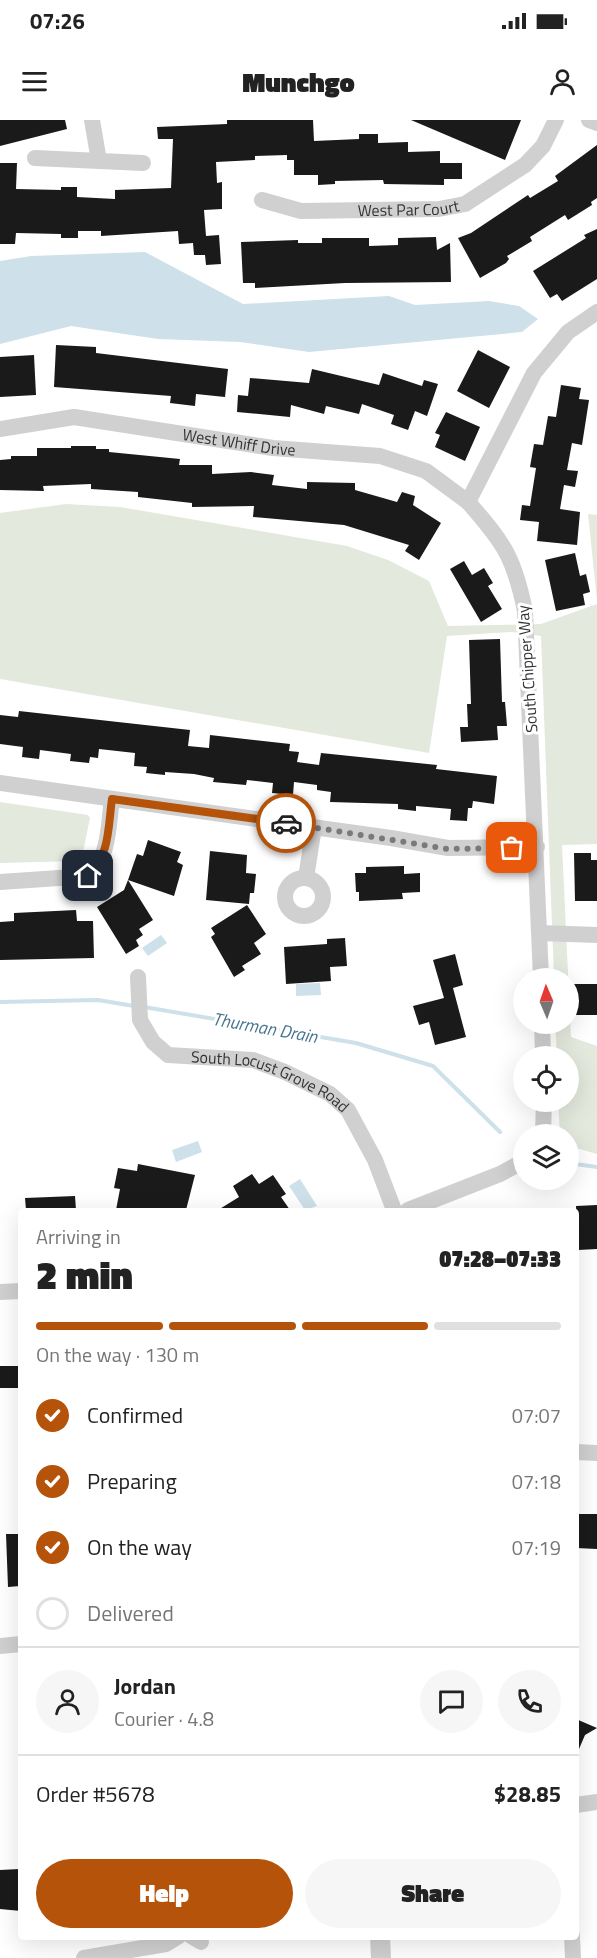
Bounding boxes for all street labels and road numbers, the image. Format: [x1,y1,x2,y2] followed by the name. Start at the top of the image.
[357,193,462,222] street label: West Par Court
[181,422,296,462] street label: West Whiff Drive
[511,604,543,734] street label: South Chipper Way
[190,1044,355,1118] street label: South Locust Grove Road

